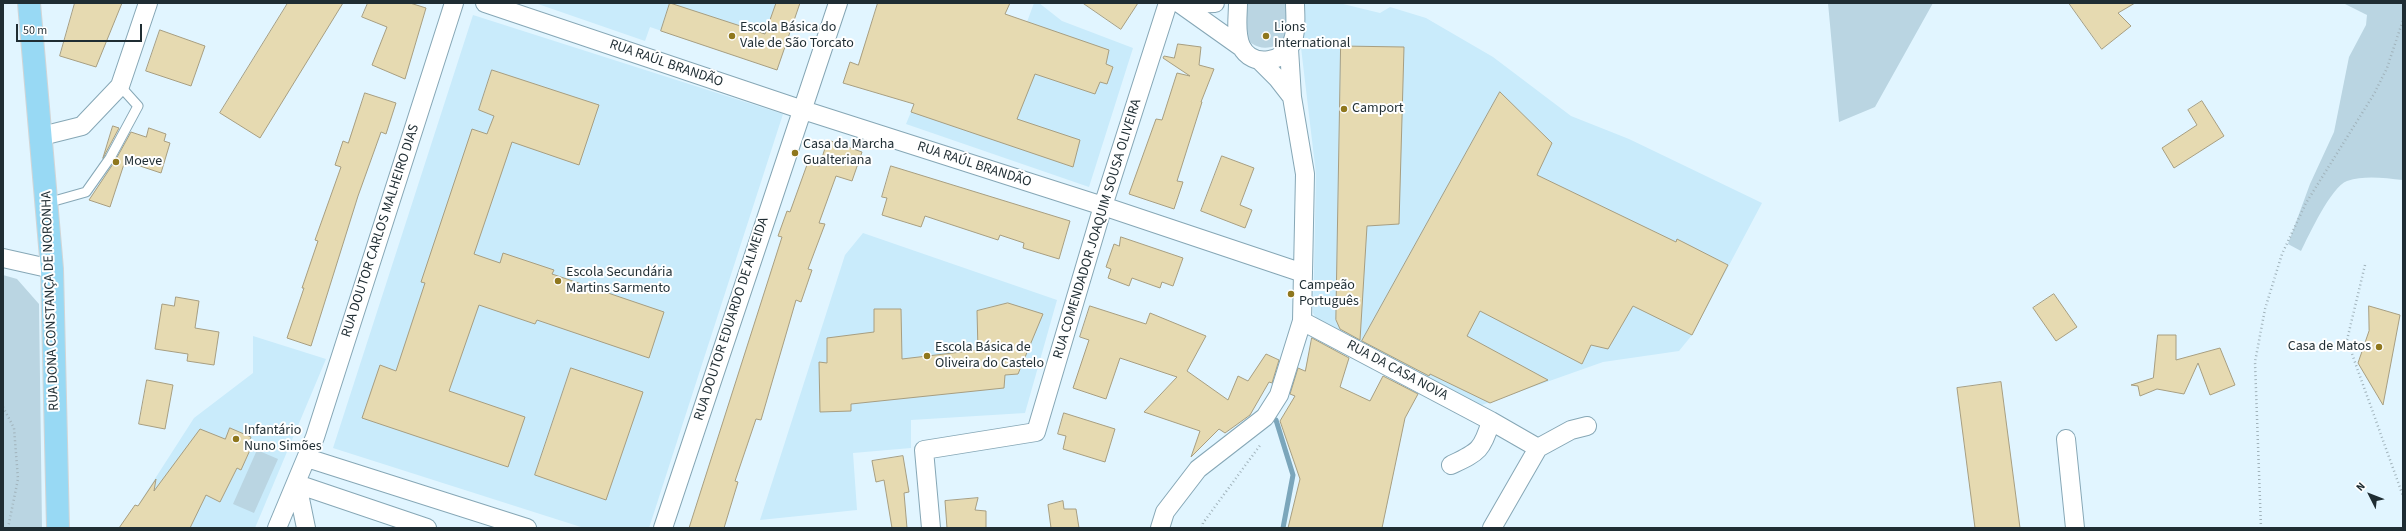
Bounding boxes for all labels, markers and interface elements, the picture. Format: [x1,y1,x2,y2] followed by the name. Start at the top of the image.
[18,16,144,42] scale bar
[740,20,854,52] place label: Escola Básica do Vale de São Torcato
[1274,20,1350,52] place label: Lions International
[23,22,47,39] text: 50 m
[727,31,737,41] marker: Escola Básica do Vale de São Torcato
[1261,31,1271,41] marker: Lions International
[607,37,725,91] street label: RUA RAÚL BRANDÃO
[1050,97,1146,361] street label: RUA COMENDADOR JOAQUIM SOUSA OLIVEIRA
[1352,101,1404,117] place label: Camport
[1339,104,1349,114] marker: Camport
[339,122,423,340] street label: RUA DOUTOR CARLOS MALHEIRO DIAS
[803,137,894,170] place label: Casa da Marcha Gualteriana
[915,139,1033,191] street label: RUA RAÚL BRANDÃO
[790,148,800,158] marker: Casa da Marcha Gualteriana
[124,154,162,170] place label: Moeve
[111,157,121,167] marker: Moeve
[39,191,63,411] street label: RUA DONA CONSTANÇA DE NORONHA
[691,215,773,423] street label: RUA DOUTOR EDUARDO DE ALMEIDA
[566,265,673,298] place label: Escola Secundária Martins Sarmento
[553,276,563,286] marker: Escola Secundária Martins Sarmento
[1299,278,1359,310] place label: Campeão Português
[1286,289,1296,299] marker: Campeão Português
[1343,337,1451,405] street label: RUA DA CASA NOVA
[2288,339,2371,355] place label: Casa de Matos
[935,340,1044,372] place label: Escola Básica de Oliveira do Castelo
[2374,342,2384,352] marker: Casa de Matos
[922,351,932,361] marker: Escola Básica de Oliveira do Castelo
[244,423,322,456] place label: Infantário Nuno Simões
[231,434,241,444] marker: Infantário Nuno Simões
[2350,475,2390,515] north arrow
[2353,479,2369,494] text: N

